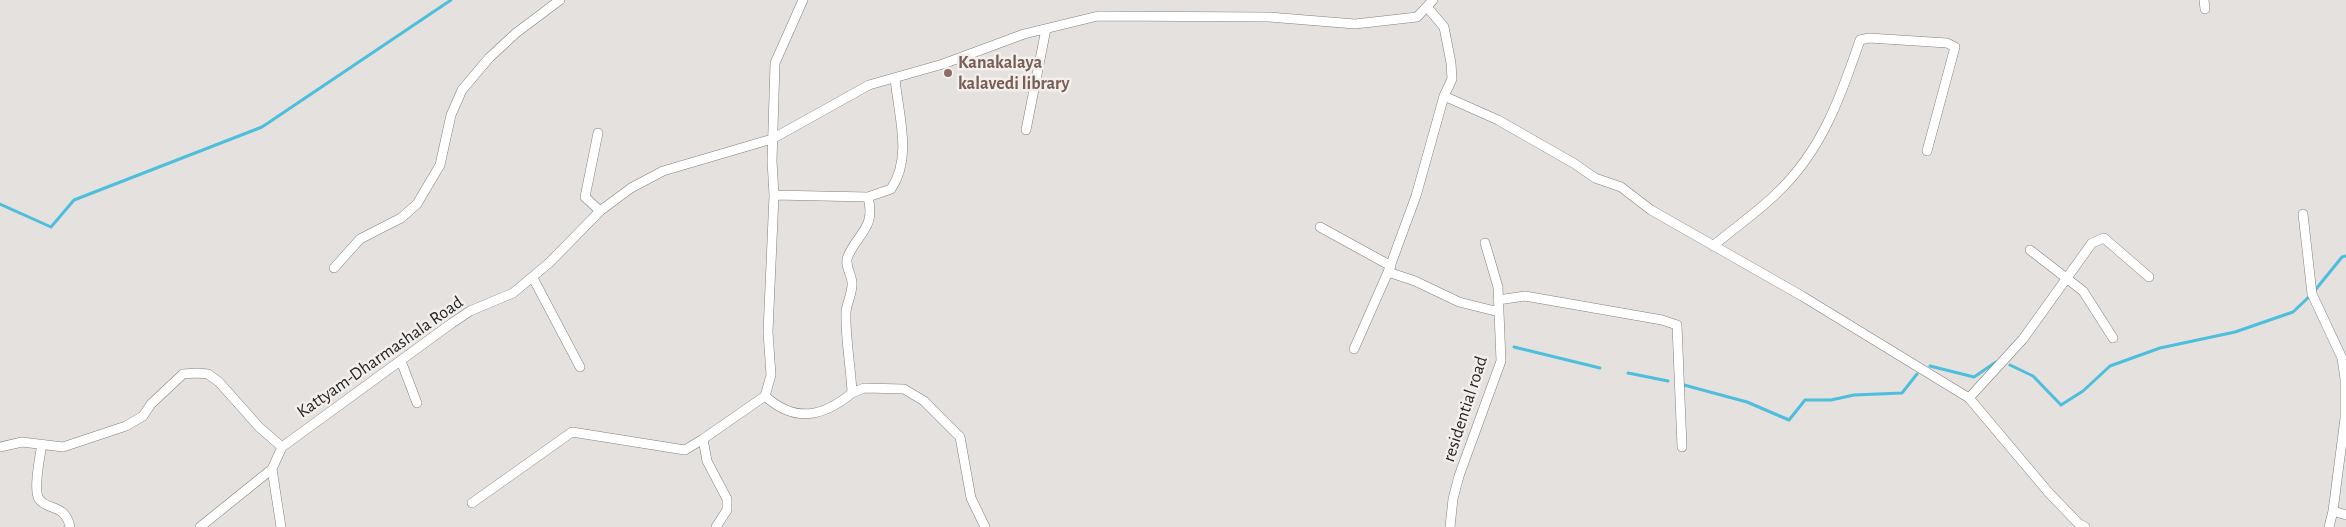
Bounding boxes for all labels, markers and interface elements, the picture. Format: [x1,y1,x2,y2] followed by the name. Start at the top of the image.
[958,52,1070,94] place label: Kanakalaya kalavedi library
[942,67,954,79] marker: Kanakalaya kalavedi library
[293,291,467,423] street label: Kattyam-Dharmashala Road
[1438,353,1492,465] street label: residential road

